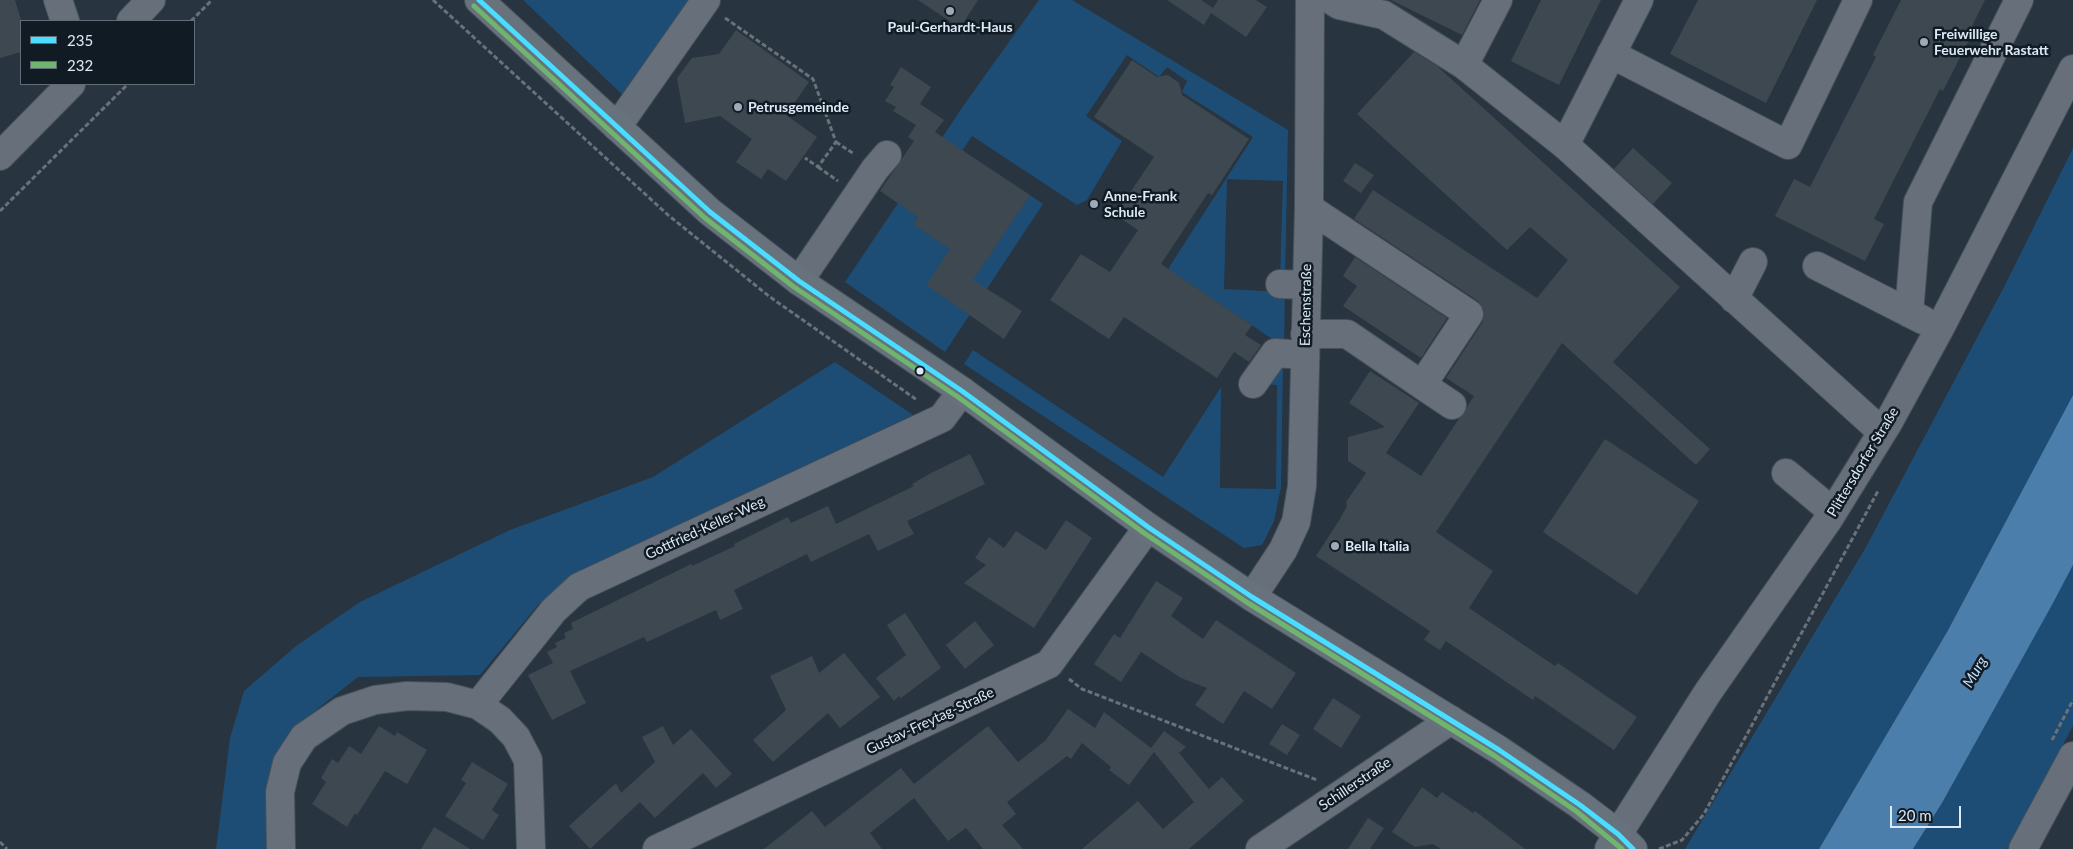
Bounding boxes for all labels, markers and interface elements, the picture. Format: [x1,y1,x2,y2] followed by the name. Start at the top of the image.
[944,5,956,17] marker: Paul-Gerhardt-Haus
[887,19,1013,35] place label: Paul-Gerhardt-Haus
[20,20,195,85] legend
[1934,26,2049,58] place label: Freiwillige Feuerwehr Rastatt
[67,31,93,49] text: 235
[1918,36,1930,48] marker: Freiwillige Feuerwehr Rastatt
[67,56,93,74] text: 232
[748,99,849,115] place label: Petrusgemeinde
[732,101,744,113] marker: Petrusgemeinde
[1104,188,1177,220] place label: Anne-Frank Schule
[1088,198,1100,210] marker: Anne-Frank Schule
[1297,264,1315,346] street label: Eschenstraße
[915,366,925,376] unlabelled marker
[1824,404,1902,520] street label: Plittersdorfer Straße
[643,493,767,563] street label: Gottfried-Keller-Weg
[1345,538,1409,554] place label: Bella Italia
[1329,540,1341,552] marker: Bella Italia
[1959,653,1991,691] water label: Murg
[863,684,997,758] street label: Gustav-Freytag-Straße
[1316,754,1394,814] street label: Schillerstraße
[1893,796,1964,828] scale bar
[1898,806,1932,824] text: 20 m

